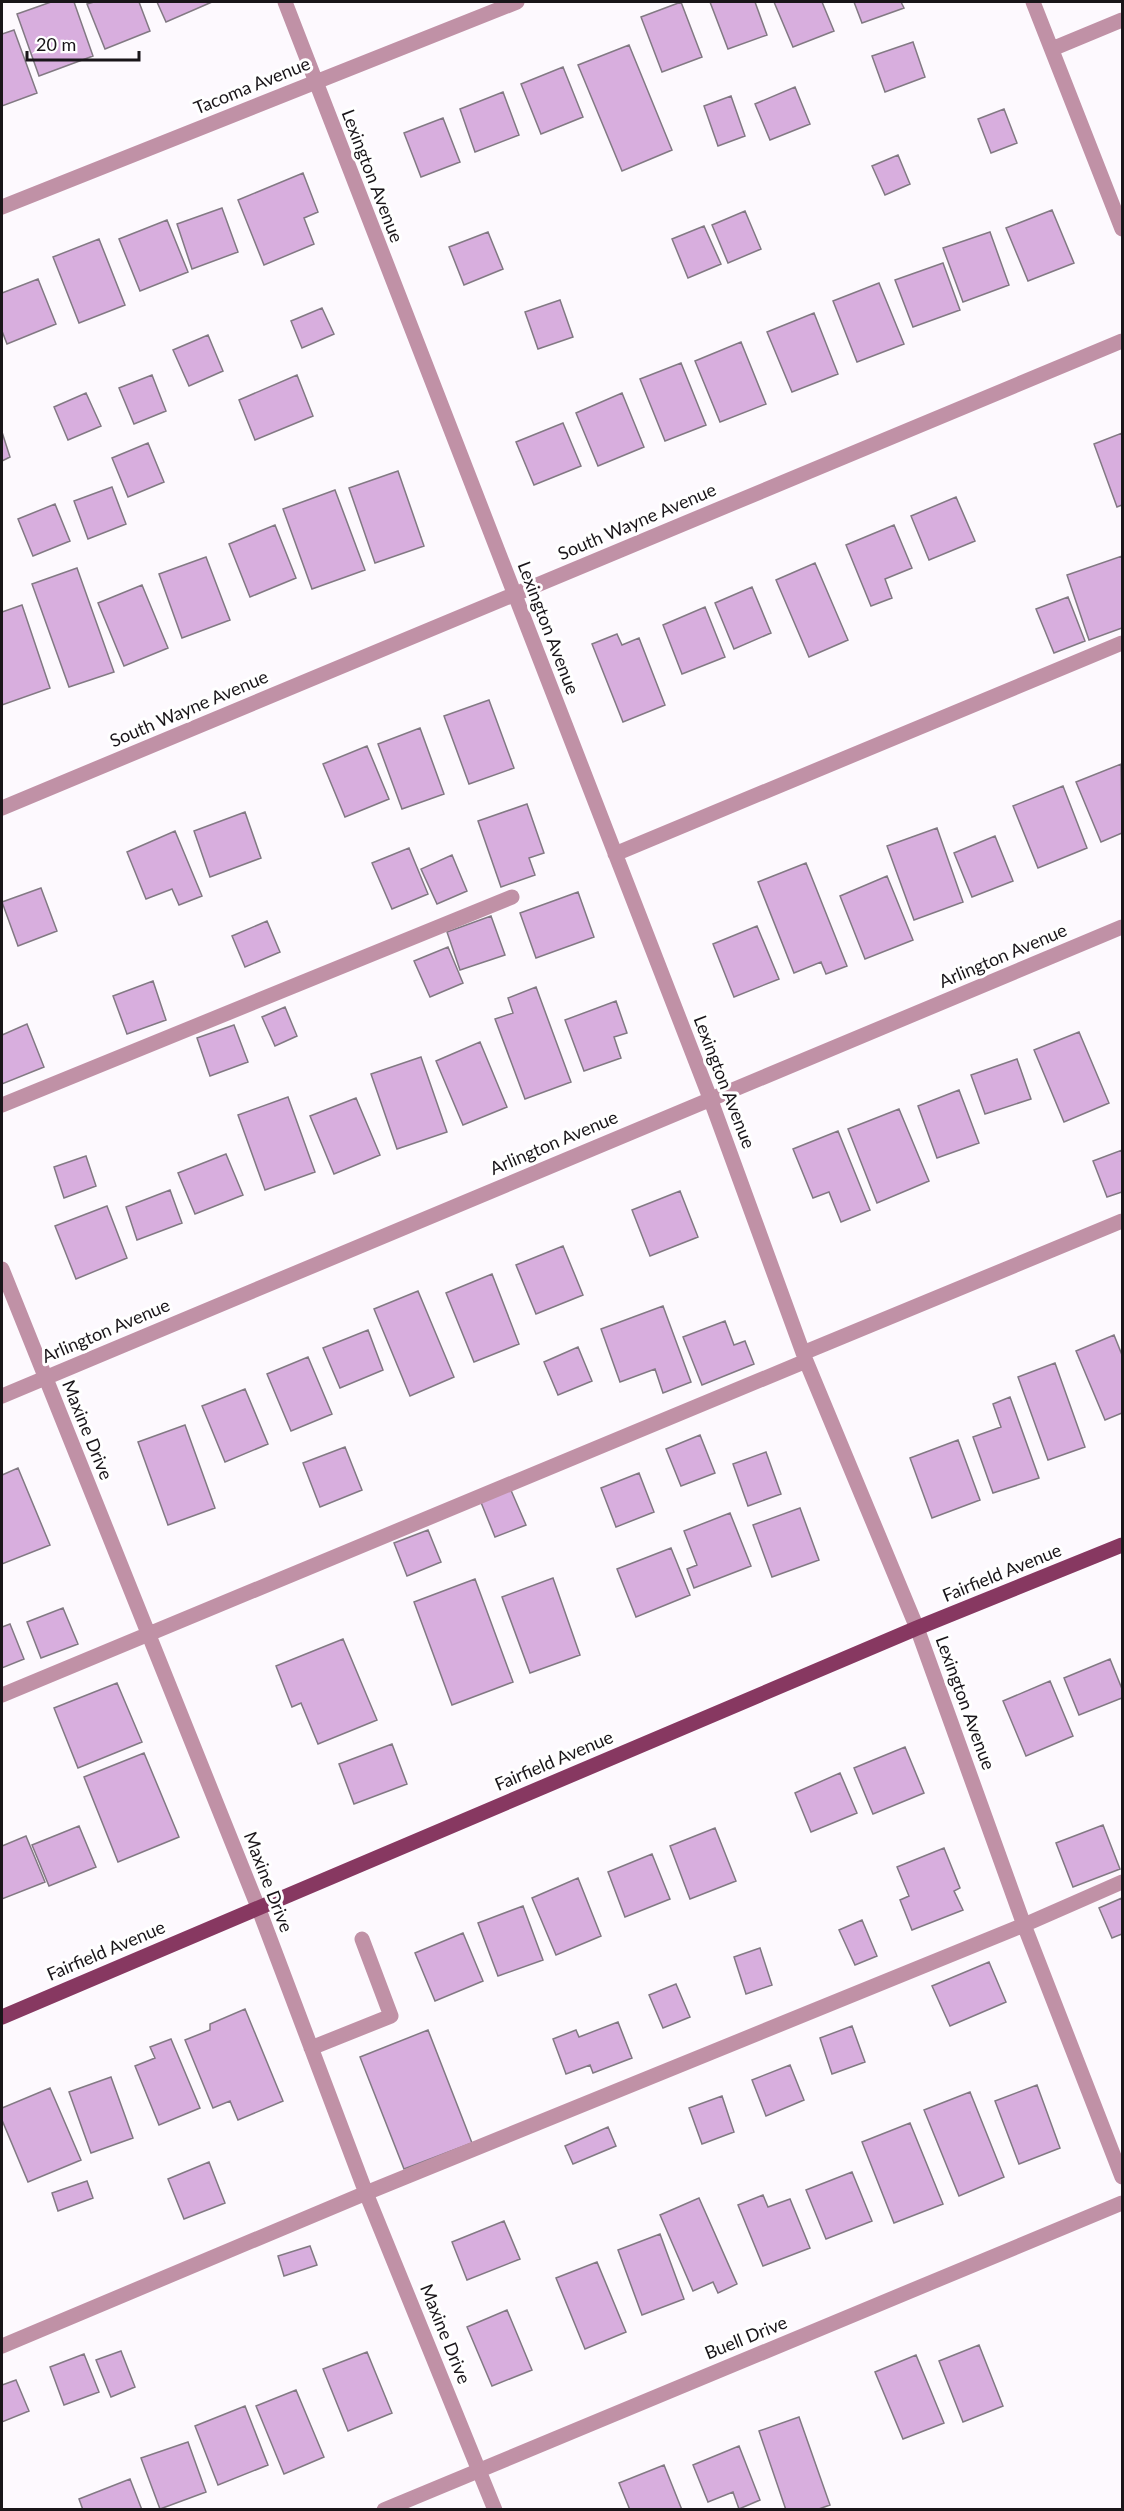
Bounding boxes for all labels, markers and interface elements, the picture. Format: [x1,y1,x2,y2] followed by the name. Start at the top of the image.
[27,24,140,62] scale bar
[36,33,76,55] text: 20 m
[190,52,313,118] street label: Tacoma Avenue
[337,106,408,245] street label: Lexington Avenue
[554,478,719,564] street label: South Wayne Avenue
[513,558,584,697] street label: Lexington Avenue
[106,665,271,751] street label: South Wayne Avenue
[935,918,1070,992] street label: Arlington Avenue
[689,1012,760,1151] street label: Lexington Avenue
[486,1105,621,1179] street label: Arlington Avenue
[38,1293,173,1367] street label: Arlington Avenue
[58,1376,118,1483] street label: Maxine Drive
[939,1538,1064,1606] street label: Fairfield Avenue
[932,1633,1000,1773] street label: Lexington Avenue
[491,1725,616,1795] street label: Fairfield Avenue
[240,1828,298,1935] street label: Maxine Drive
[43,1915,168,1985] street label: Fairfield Avenue
[416,2280,476,2387] street label: Maxine Drive
[701,2311,790,2364] street label: Buell Drive

